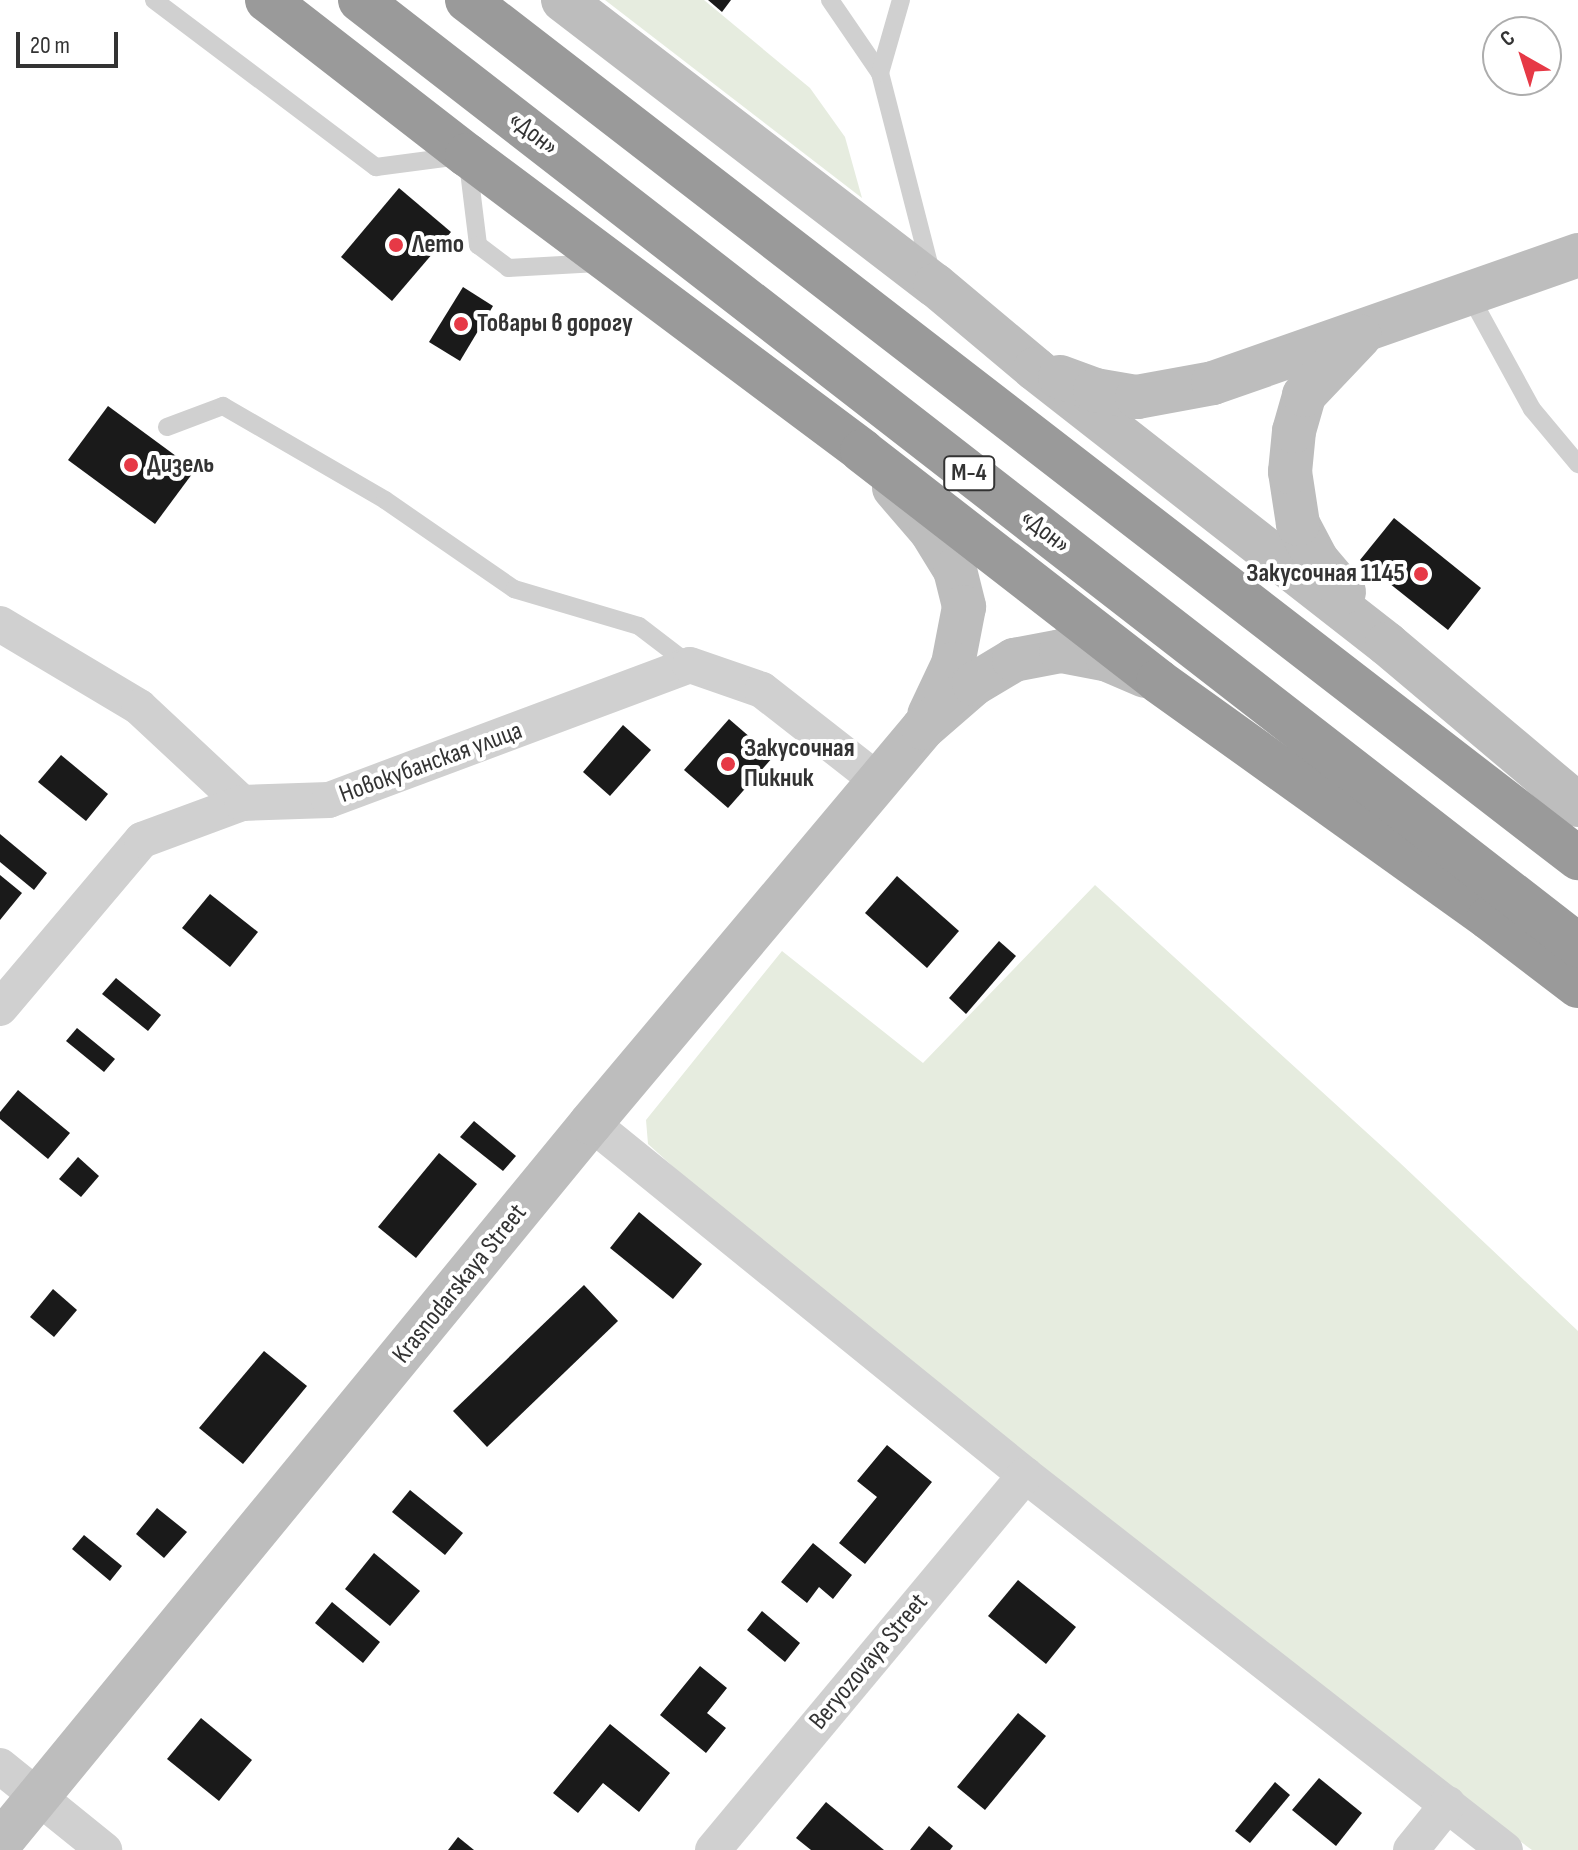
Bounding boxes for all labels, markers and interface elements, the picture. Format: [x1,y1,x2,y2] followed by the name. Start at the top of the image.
[20,16,122,66] scale bar
[1482,16,1562,96] north arrow
[1495,24,1521,53] text: С
[30,31,70,60] text: 20 m
[502,105,564,163] street label: «Дон»
[412,229,464,261] place label: Лето
[387,236,405,254] marker: Лето
[477,308,633,340] place label: Товары в дорогу
[452,315,470,333] marker: Товары в дорогу
[147,449,214,481] place label: Дизель
[943,453,995,493] road number: М-4
[122,456,140,474] marker: Дизель
[1014,503,1076,561] street label: «Дон»
[1246,558,1405,590] place label: Закусочная 1145
[1412,565,1430,583] marker: Закусочная 1145
[335,715,527,811] street label: Новокубанская улица
[744,733,855,794] place label: Закусочная Пикник
[719,755,737,773] marker: Закусочная Пикник
[386,1198,534,1370] street label: Krasnodarskaya Street
[803,1588,935,1736] street label: Beryozovaya Street

